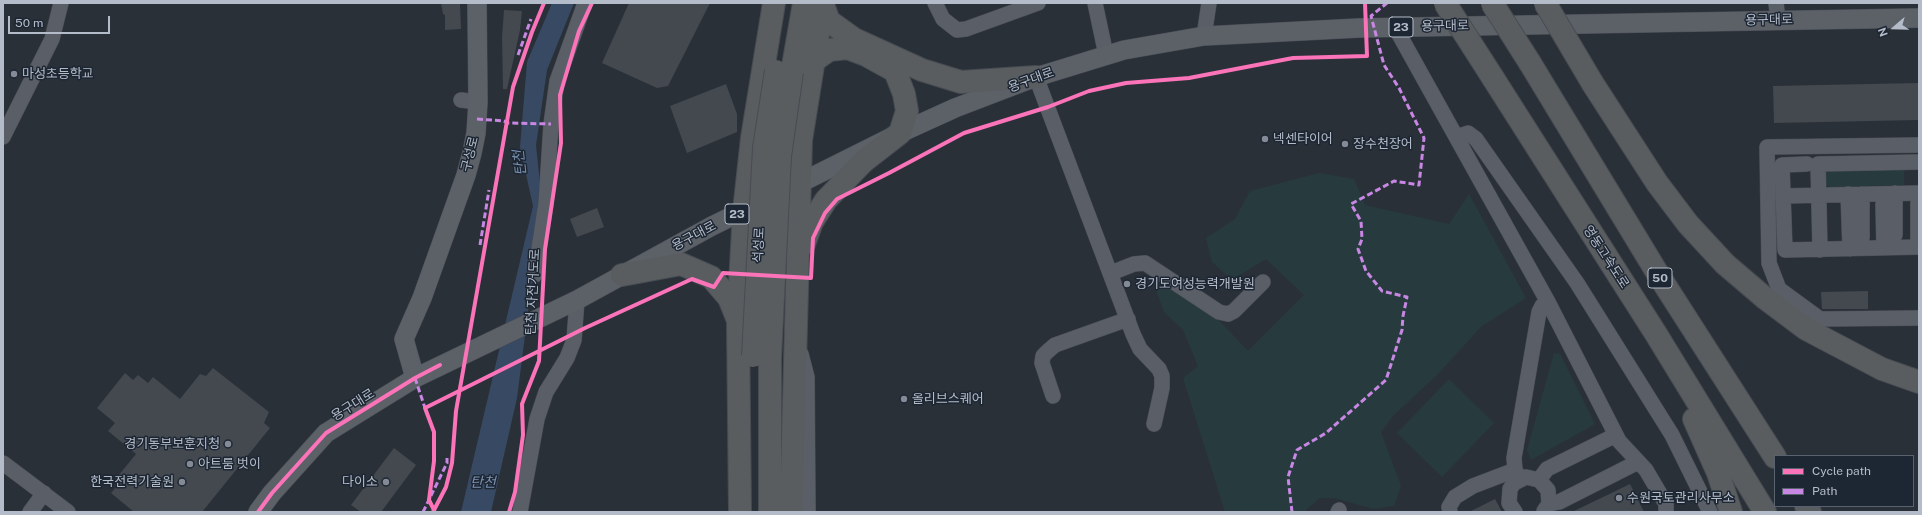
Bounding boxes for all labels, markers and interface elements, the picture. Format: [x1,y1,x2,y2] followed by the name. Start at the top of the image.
[10,8,112,34] scale bar
[1874,8,1914,48] north arrow
[1745,12,1793,28] street label: 용구대로
[15,16,43,30] text: 50 m
[1389,17,1413,37] road number: 23
[1421,18,1469,34] street label: 용구대로
[1876,26,1890,38] text: N
[1006,64,1056,96] street label: 용구대로
[22,66,94,82] place label: 마성초등학교
[9,69,19,79] marker: 마성초등학교
[1273,131,1333,147] place label: 넥센타이어
[1260,134,1270,144] marker: 넥센타이어
[458,135,482,173] street label: 구성로
[1353,136,1413,152] place label: 장수천장어
[1340,139,1350,149] marker: 장수천장어
[510,149,530,177] water label: 탄천
[725,204,749,224] road number: 23
[669,218,719,254] street label: 용구대로
[1580,223,1632,291] street label: 영동고속도로
[750,227,768,263] street label: 석성로
[523,248,543,336] street label: 탄천 자전거도로
[1648,268,1672,288] road number: 50
[1135,276,1255,292] place label: 경기도여성능력개발원
[1122,279,1132,289] marker: 경기도여성능력개발원
[329,386,377,424] street label: 용구대로
[912,391,984,407] place label: 올리브스퀘어
[899,394,909,404] marker: 올리브스퀘어
[124,436,220,452] place label: 경기동부보훈지청
[223,439,233,449] marker: 경기동부보훈지청
[1774,455,1914,507] legend
[198,456,261,472] place label: 아트룸 벗이
[185,459,195,469] marker: 아트룸 벗이
[1812,464,1871,478] text: Cycle path
[90,474,174,490] place label: 한국전력기술원
[342,474,378,490] place label: 다이소
[470,475,496,491] water label: 탄천
[177,477,187,487] marker: 한국전력기술원
[381,477,391,487] marker: 다이소
[1812,484,1838,498] text: Path
[1627,490,1735,506] place label: 수원국토관리사무소
[1614,493,1624,503] marker: 수원국토관리사무소

